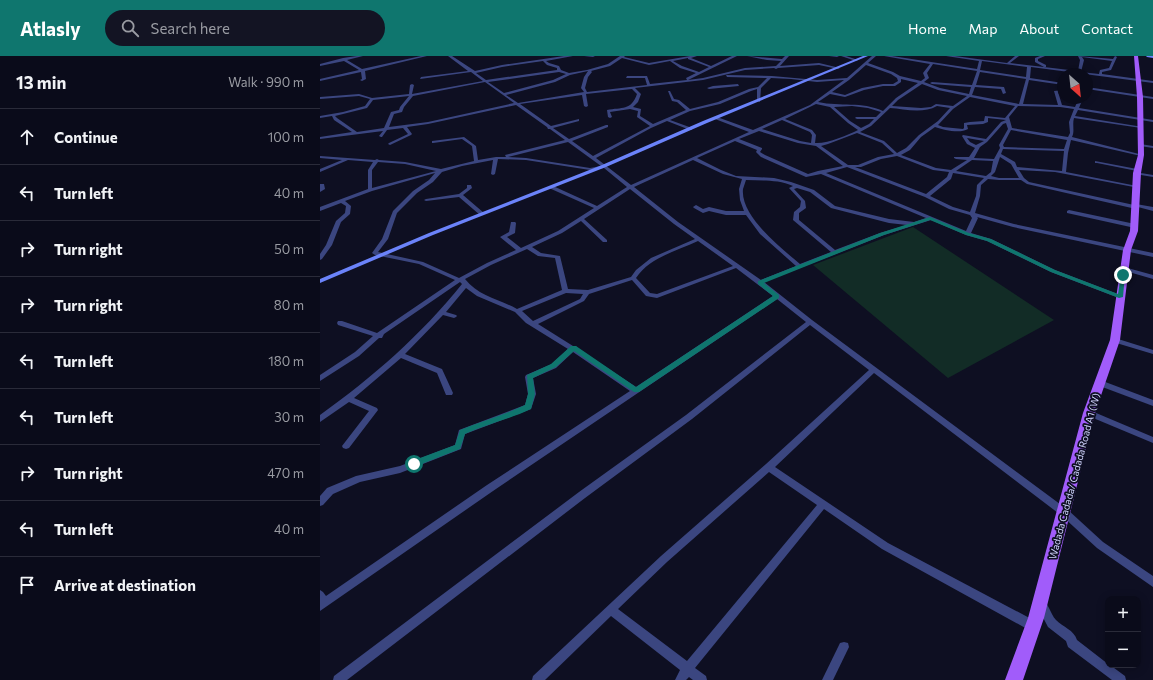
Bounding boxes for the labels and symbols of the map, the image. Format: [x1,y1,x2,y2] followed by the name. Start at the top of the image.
[1057,68,1093,104] north arrow
[1114,266,1132,284] route end
[1046,391,1102,560] street label: Wadada Cadada/ Cadada Road A1 (W)
[405,455,423,473] route start

